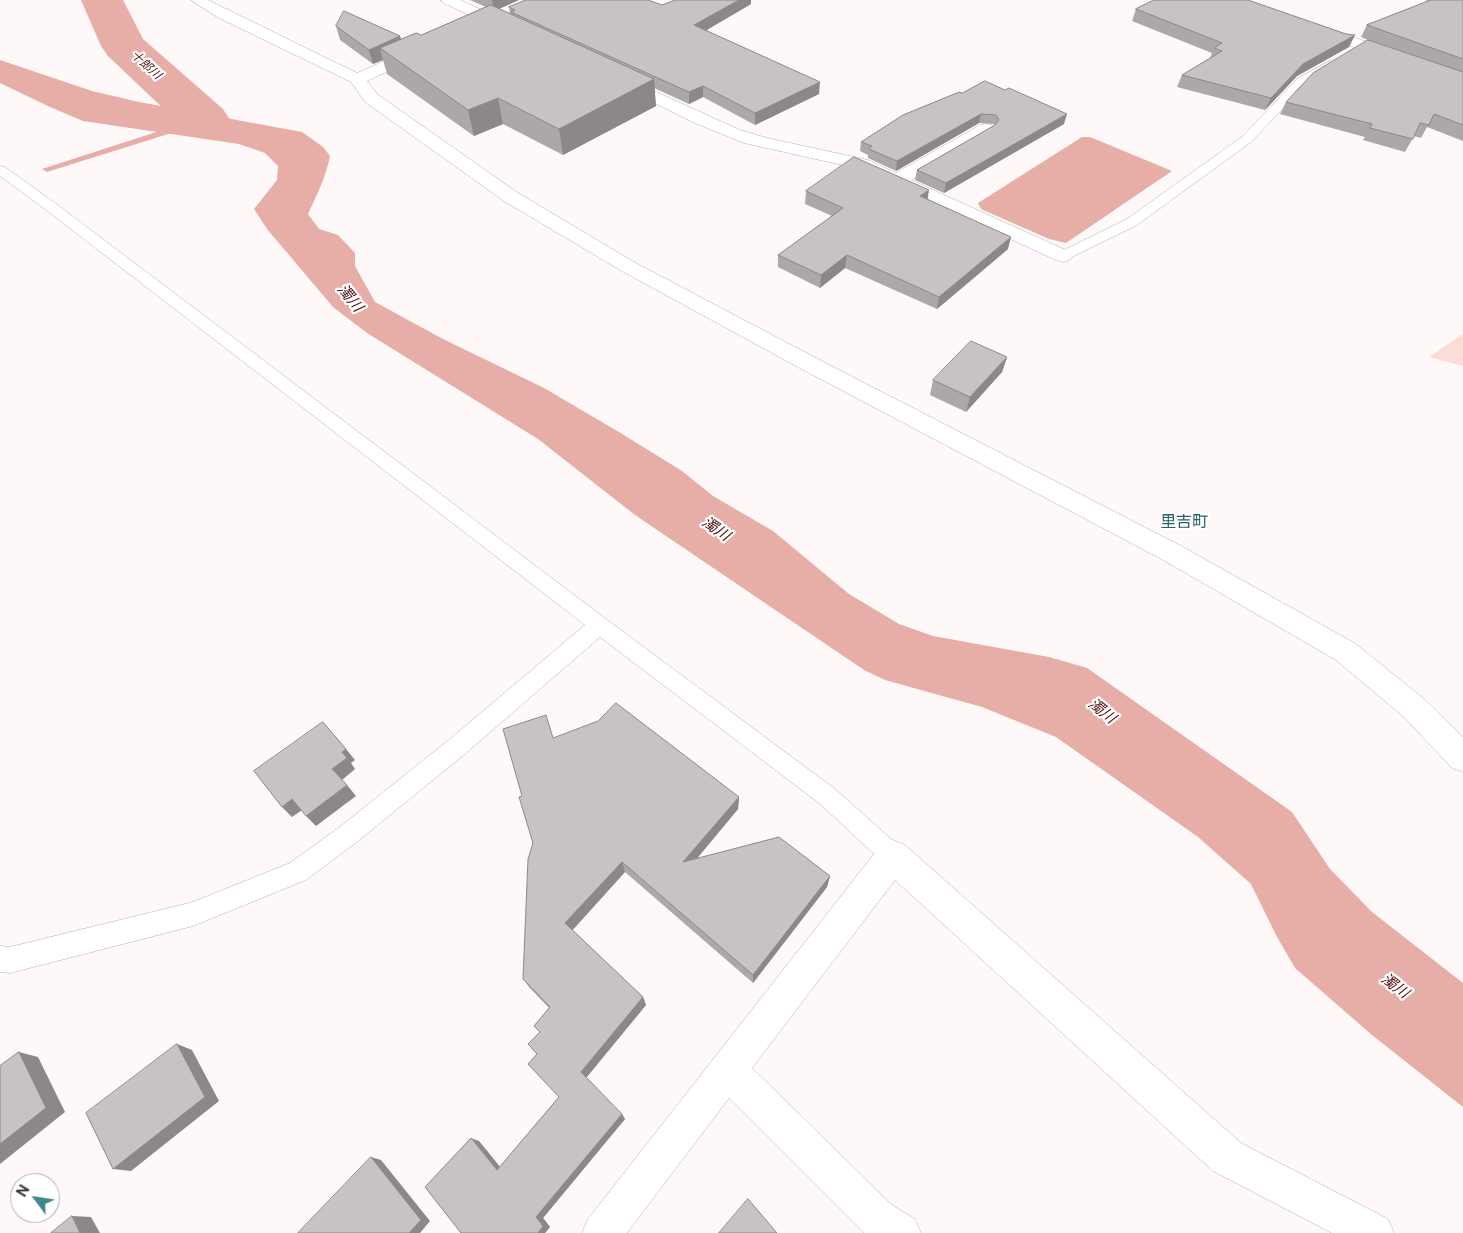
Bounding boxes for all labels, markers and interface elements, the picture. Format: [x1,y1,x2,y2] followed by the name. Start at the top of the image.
[128,48,164,82] water label: 十郎川
[334,281,366,315] water label: 濁川
[1160,512,1208,532] district label: 里吉町
[699,513,733,545] water label: 濁川
[1085,695,1119,727] water label: 濁川
[1378,970,1412,1002] water label: 濁川
[10,1173,60,1223] north arrow
[13,1182,33,1200] text: N

